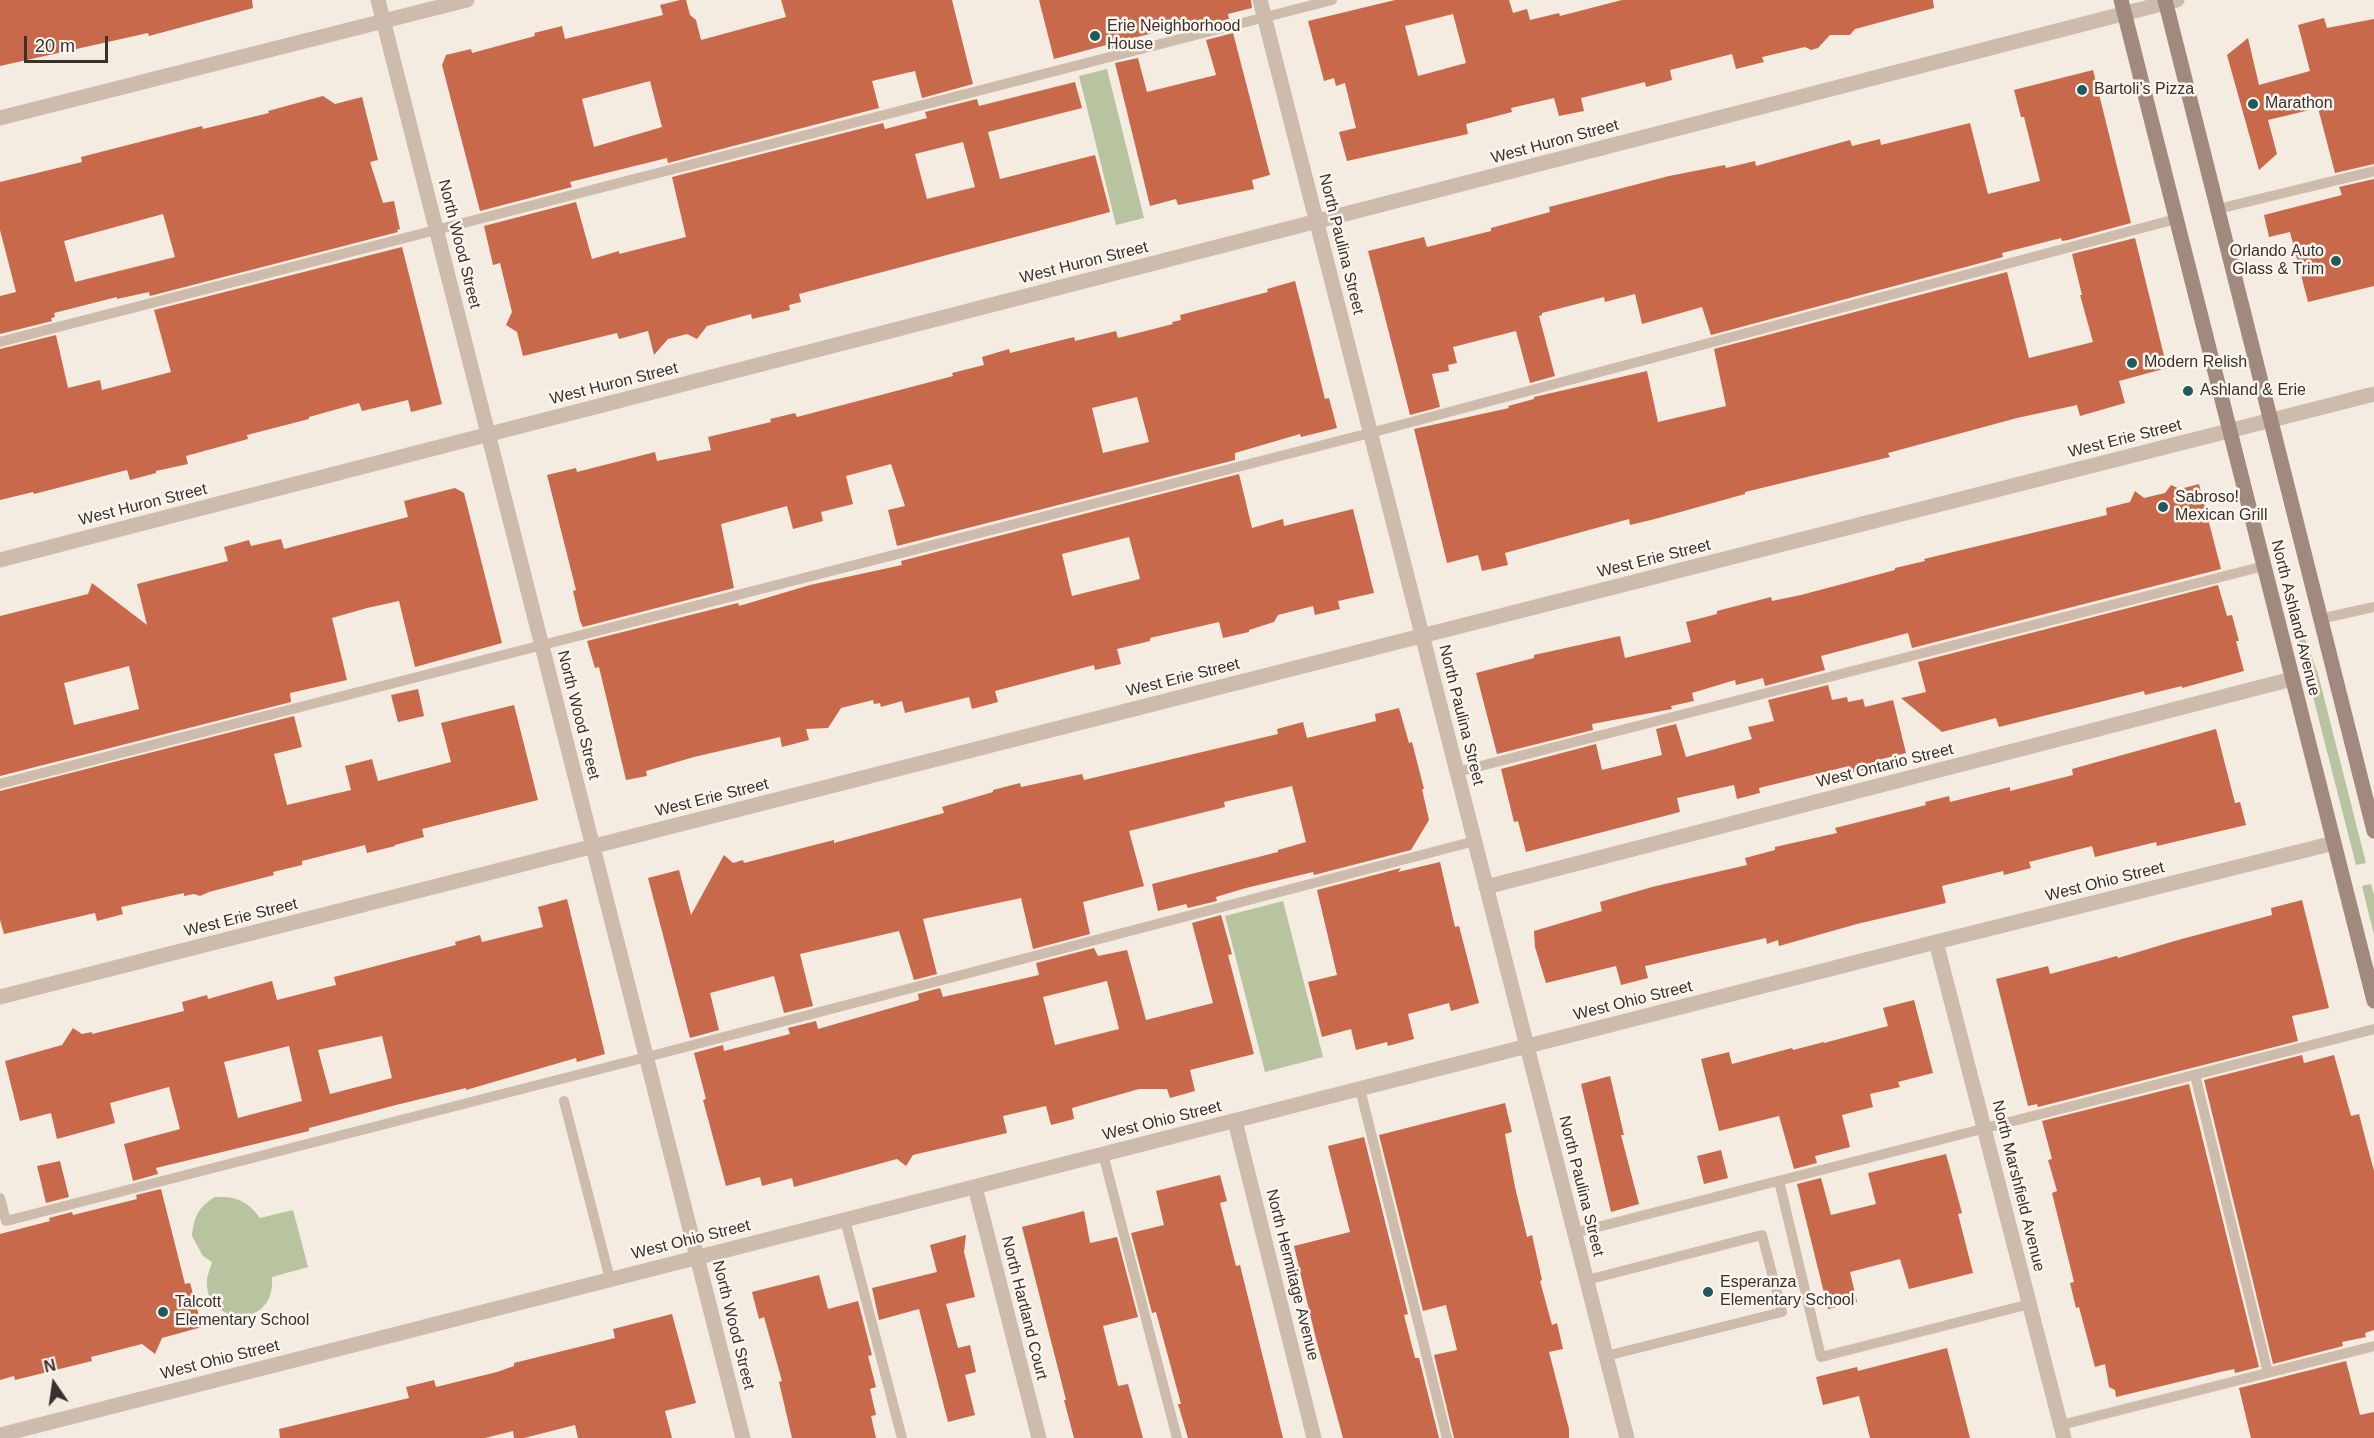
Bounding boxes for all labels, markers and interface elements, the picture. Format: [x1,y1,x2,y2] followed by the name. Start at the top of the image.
[1107,17,1240,55] place label: Erie Neighborhood House
[27,24,111,62] scale bar
[1088,29,1102,43] marker: Erie Neighborhood House
[35,36,75,56] text: 20 m
[2094,80,2194,100] place label: Bartoli’s Pizza
[2075,83,2089,97] marker: Bartoli’s Pizza
[2265,94,2333,114] place label: Marathon
[2246,97,2260,111] marker: Marathon
[1489,116,1621,168] street label: West Huron Street
[1314,172,1368,316] street label: North Paulina Street
[434,178,484,310] street label: North Wood Street
[1018,238,1150,288] street label: West Huron Street
[2230,242,2324,280] place label: Orlando Auto Glass & Trim
[2329,254,2343,268] marker: Orlando Auto Glass & Trim
[2144,353,2247,373] place label: Modern Relish
[2125,356,2139,370] marker: Modern Relish
[548,359,680,409] street label: West Huron Street
[2200,381,2306,401] place label: Ashland & Erie
[2181,384,2195,398] marker: Ashland & Erie
[2066,416,2184,462] street label: West Erie Street
[77,480,209,530] street label: West Huron Street
[2175,488,2267,526] place label: Sabroso! Mexican Grill
[2156,500,2170,514] marker: Sabroso! Mexican Grill
[1595,536,1713,582] street label: West Erie Street
[2266,538,2324,698] street label: North Ashland Avenue
[1434,643,1488,787] street label: North Paulina Street
[553,649,603,781] street label: North Wood Street
[1124,655,1242,701] street label: West Erie Street
[1815,740,1955,792] street label: West Ontario Street
[653,775,771,821] street label: West Erie Street
[2044,858,2166,906] street label: West Ohio Street
[182,895,300,941] street label: West Erie Street
[1572,977,1694,1025] street label: West Ohio Street
[1101,1097,1223,1145] street label: West Ohio Street
[1987,1098,2049,1274] street label: North Marshfield Avenue
[1554,1114,1608,1258] street label: North Paulina Street
[1261,1187,1323,1363] street label: North Hermitage Avenue
[630,1216,752,1264] street label: West Ohio Street
[997,1234,1051,1382] street label: North Hartland Court
[708,1259,758,1391] street label: North Wood Street
[1720,1273,1854,1311] place label: Esperanza Elementary School
[1701,1285,1715,1299] marker: Esperanza Elementary School
[175,1293,309,1331] place label: Talcott Elementary School
[156,1305,170,1319] marker: Talcott Elementary School
[159,1336,281,1384] street label: West Ohio Street
[24,1354,84,1414] north arrow
[42,1356,57,1376] text: N

